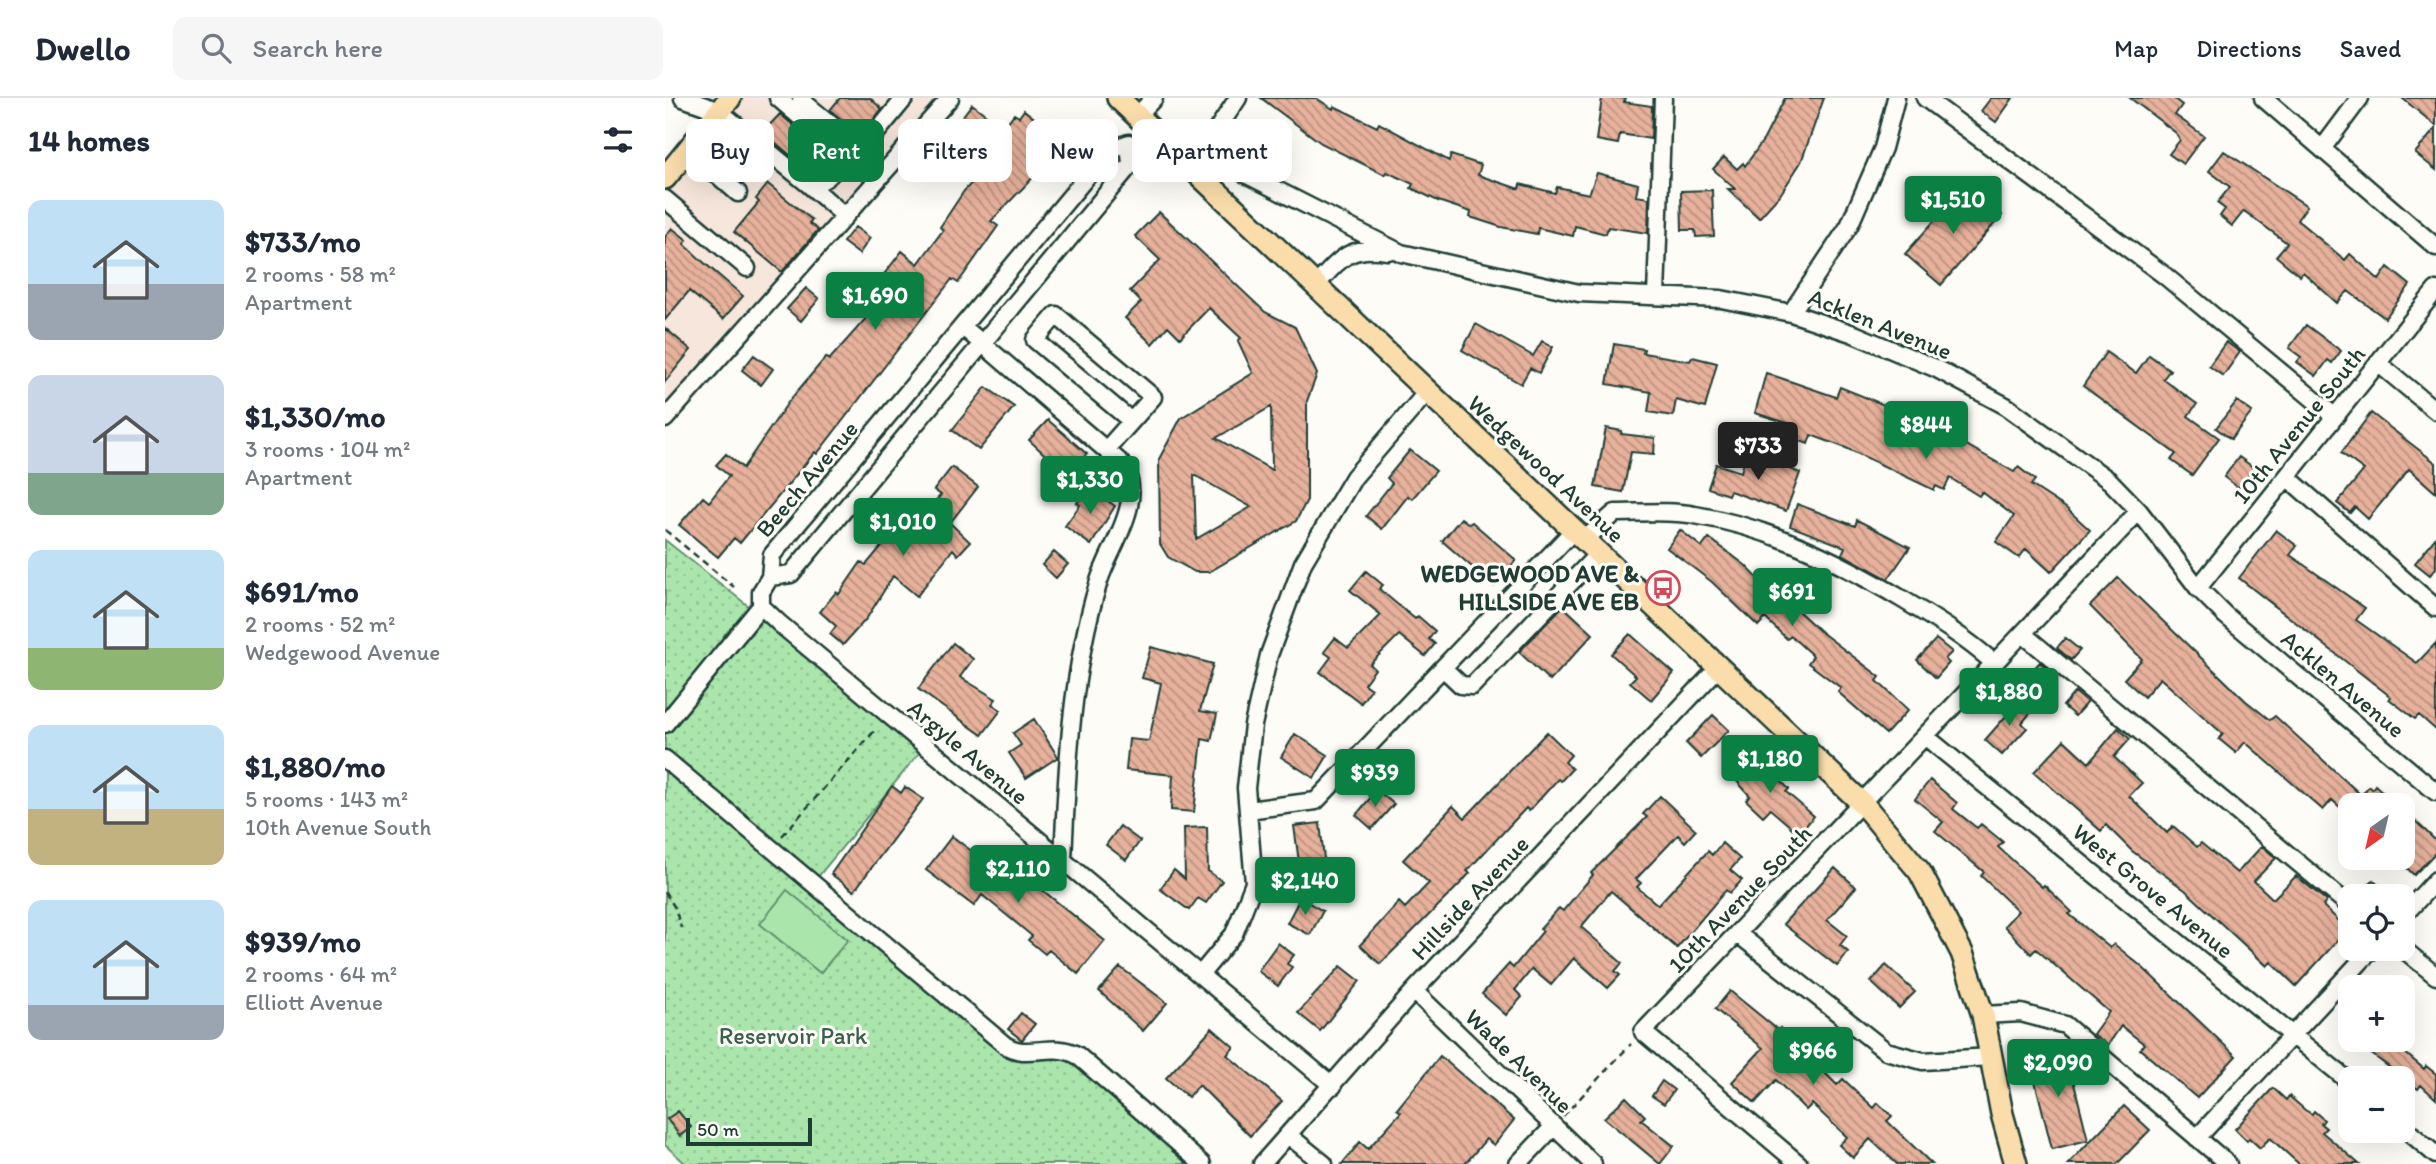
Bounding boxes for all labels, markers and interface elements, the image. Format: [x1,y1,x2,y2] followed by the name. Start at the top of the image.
[173,17,663,80] search box
[35,29,131,68] text: Dwello
[197,29,235,67] icon: search
[253,32,383,64] text: Search here
[2114,34,2158,63] text: Map
[2196,34,2302,63] text: Directions
[2340,34,2401,63] text: Saved
[686,119,774,182] chip: Buy
[788,119,884,182] chip: Rent
[898,119,1012,182] chip: Filters
[1026,119,1118,182] chip: New
[1132,119,1292,182] chip: Apartment
[599,121,637,159] icon: filters
[28,122,150,159] text: 14 homes
[1896,176,2010,236] pin: $1,510
[1921,185,1985,213] text: $1,510
[245,223,361,260] text: $733/mo
[84,228,168,312] icon: home
[245,260,396,288] text: 2 rooms · 58 m²
[818,272,932,332] pin: $1,690
[842,281,908,309] text: $1,690
[1804,282,1956,366] street label: Acklen Avenue
[245,288,352,316] text: Apartment
[2226,340,2371,509] street label: 10th Avenue South
[1462,389,1631,549] street label: Wedgewood Avenue
[245,398,386,435] text: $1,330/mo
[1885,402,1967,461] pin: $844
[84,403,168,487] icon: home
[1900,410,1952,438] text: $844
[749,414,864,543] street label: Beech Avenue
[1717,422,1799,482] pin: $733
[1734,431,1782,459] text: $733
[245,435,410,463] text: 3 rooms · 104 m²
[1033,456,1147,516] pin: $1,330
[245,463,352,491] text: Apartment
[1056,465,1124,493] text: $1,330
[846,498,960,558] pin: $1,010
[870,507,936,535] text: $1,010
[1421,559,1639,616] place label: WEDGEWOOD AVE & HILLSIDE AVE EB
[1751,568,1833,628] pin: $691
[1644,569,1682,607] bus stop icon: WEDGEWOOD AVE & HILLSIDE AVE EB
[245,573,359,610] text: $691/mo
[1769,577,1815,605] text: $691
[84,578,168,662] icon: home
[245,610,395,638] text: 2 rooms · 52 m²
[2276,624,2411,744] street label: Acklen Avenue
[245,638,440,666] text: Wedgewood Avenue
[1952,668,2066,728] pin: $1,880
[1975,677,2043,705] text: $1,880
[902,693,1034,810] street label: Argyle Avenue
[1713,736,1827,795] pin: $1,180
[1737,744,1803,772] text: $1,180
[245,748,386,785] text: $1,880/mo
[1334,750,1416,809] pin: $939
[84,753,168,837] icon: home
[1351,758,1399,786] text: $939
[245,785,408,813] text: 5 rooms · 143 m²
[2338,793,2415,870] north arrow
[2338,793,2415,1143] map controls
[245,813,431,841] text: 10th Avenue South
[2067,817,2240,964] street label: West Grove Avenue
[1662,819,1818,979] street label: 10th Avenue South
[1405,829,1535,966] street label: Hillside Avenue
[961,846,1075,905] pin: $2,110
[986,854,1050,882] text: $2,110
[1248,858,1362,917] pin: $2,140
[1271,866,1339,894] text: $2,140
[2338,884,2415,961] button: locate
[245,923,361,960] text: $939/mo
[84,928,168,1012] icon: home
[245,960,397,988] text: 2 rooms · 64 m²
[2338,975,2415,1052] button: +
[245,988,383,1016] text: Elliott Avenue
[1459,1002,1579,1119] street label: Wade Avenue
[719,1021,868,1050] park label: Reservoir Park
[1772,1028,1854,1087] pin: $966
[1789,1036,1837,1064] text: $966
[2001,1040,2115,1099] pin: $2,090
[2023,1048,2093,1076] text: $2,090
[2338,1066,2415,1143] button: −
[686,1115,812,1147] scale bar
[697,1118,739,1141] text: 50 m

